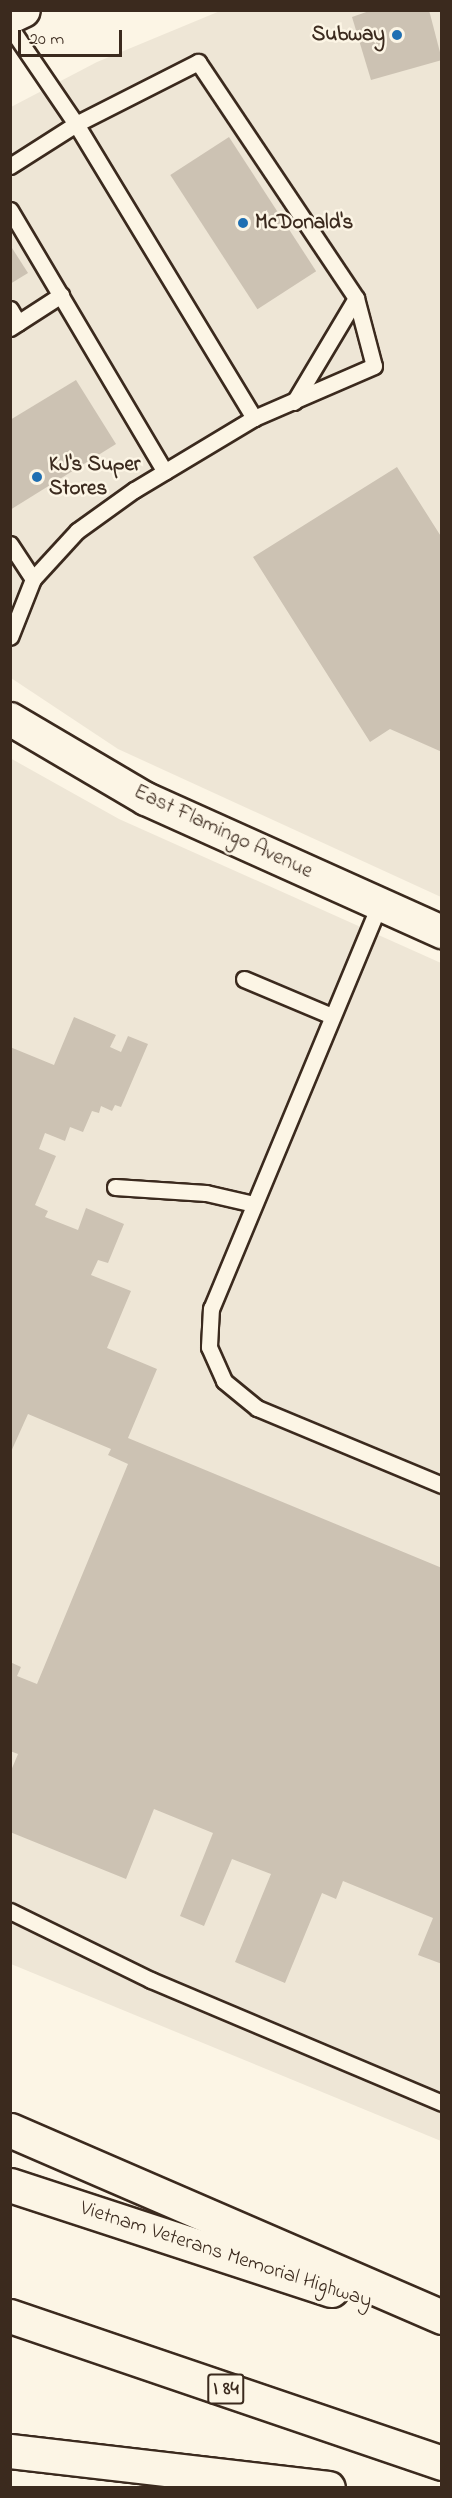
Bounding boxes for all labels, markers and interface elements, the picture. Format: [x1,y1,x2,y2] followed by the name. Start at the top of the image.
[21,18,124,56] scale bar
[312,22,385,48] place label: Subway
[29,27,64,53] text: 20 m
[390,28,404,42] marker: Subway
[255,210,353,236] place label: McDonald's
[236,216,250,230] marker: McDonald's
[49,452,140,502] place label: KJ's Super Stores
[30,470,44,484] marker: KJ's Super Stores
[130,780,316,884] street label: East Flamingo Avenue
[77,2196,375,2314] street label: Vietnam Veterans Memorial Highway
[206,2372,246,2406] road number: I 84

